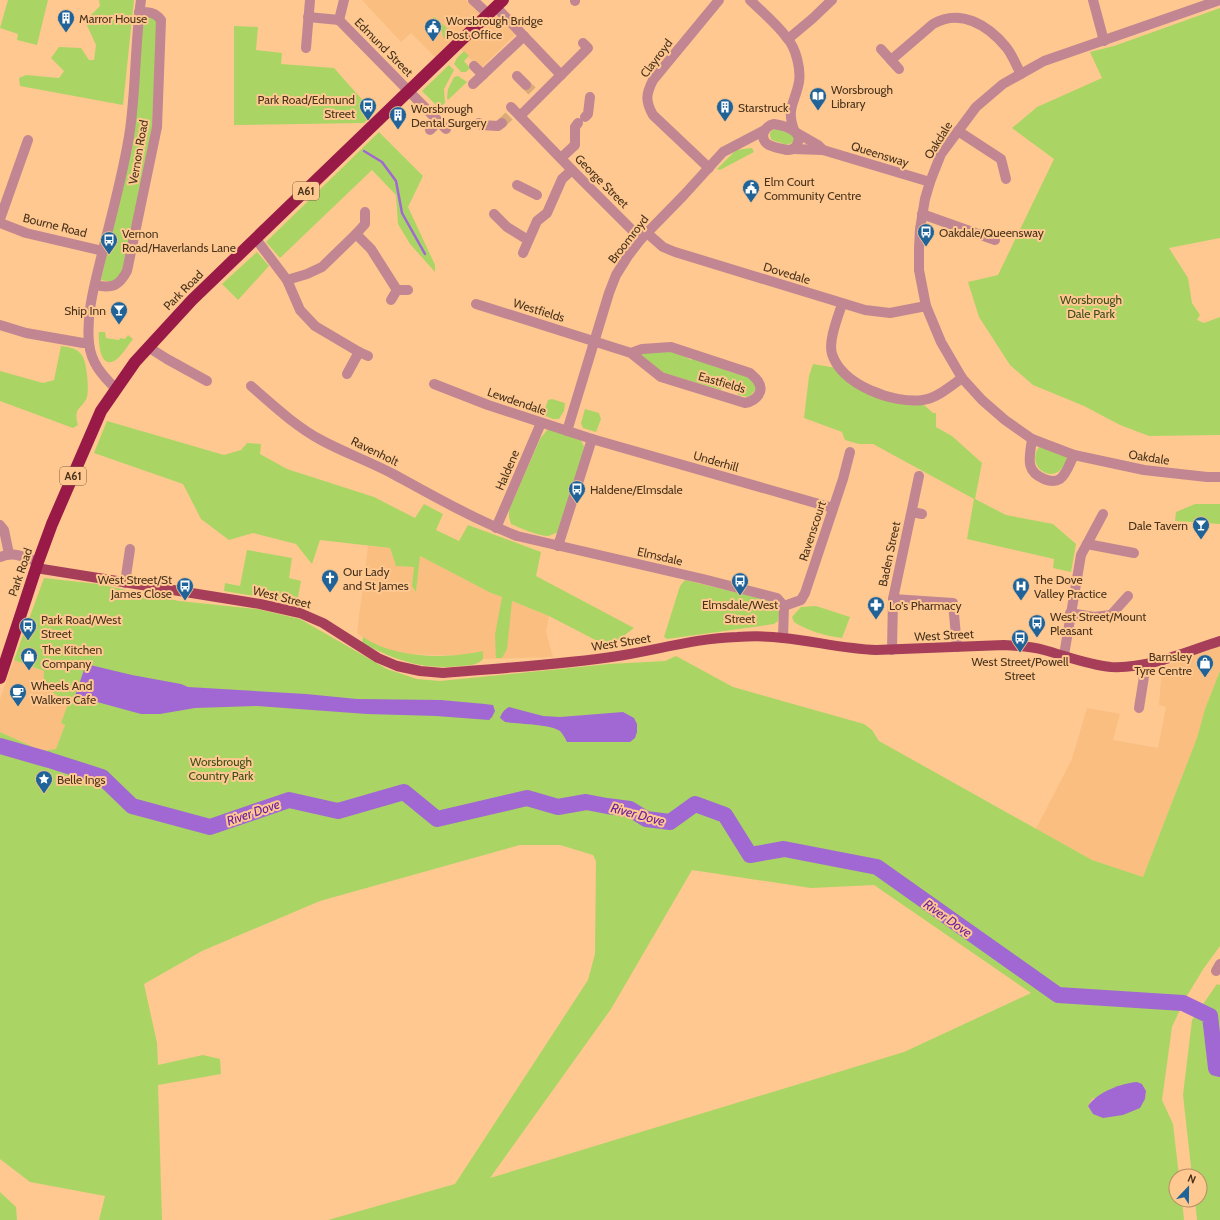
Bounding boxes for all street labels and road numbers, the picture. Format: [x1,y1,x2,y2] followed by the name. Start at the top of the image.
[352,15,416,79] street label: Edmund Street
[637,36,675,80] street label: Clayroyd
[921,118,955,162] street label: Oakdale
[125,119,151,185] street label: Vernon Road
[849,138,911,170] street label: Queensway
[572,151,632,211] street label: George Street
[293,182,319,200] road number: A61
[21,210,89,240] street label: Bourne Road
[604,212,652,266] street label: Broomroyd
[762,259,812,287] street label: Dovedale
[160,267,206,313] street label: Park Road
[511,295,567,325] street label: Westfields
[697,368,747,396] street label: Eastfields
[485,384,549,418] street label: Lewdendale
[349,433,401,469] street label: Ravenholt
[1127,446,1171,468] street label: Oakdale
[492,447,522,493] street label: Haldene
[692,447,741,475] street label: Underhill
[60,467,86,485] road number: A61
[795,499,829,563] street label: Ravenscourt
[875,520,903,588] street label: Baden Street
[636,543,684,569] street label: Elmsdale
[5,546,35,598] street label: Park Road
[251,583,313,611] street label: West Street
[914,626,974,644] street label: West Street
[590,630,652,654] street label: West Street

